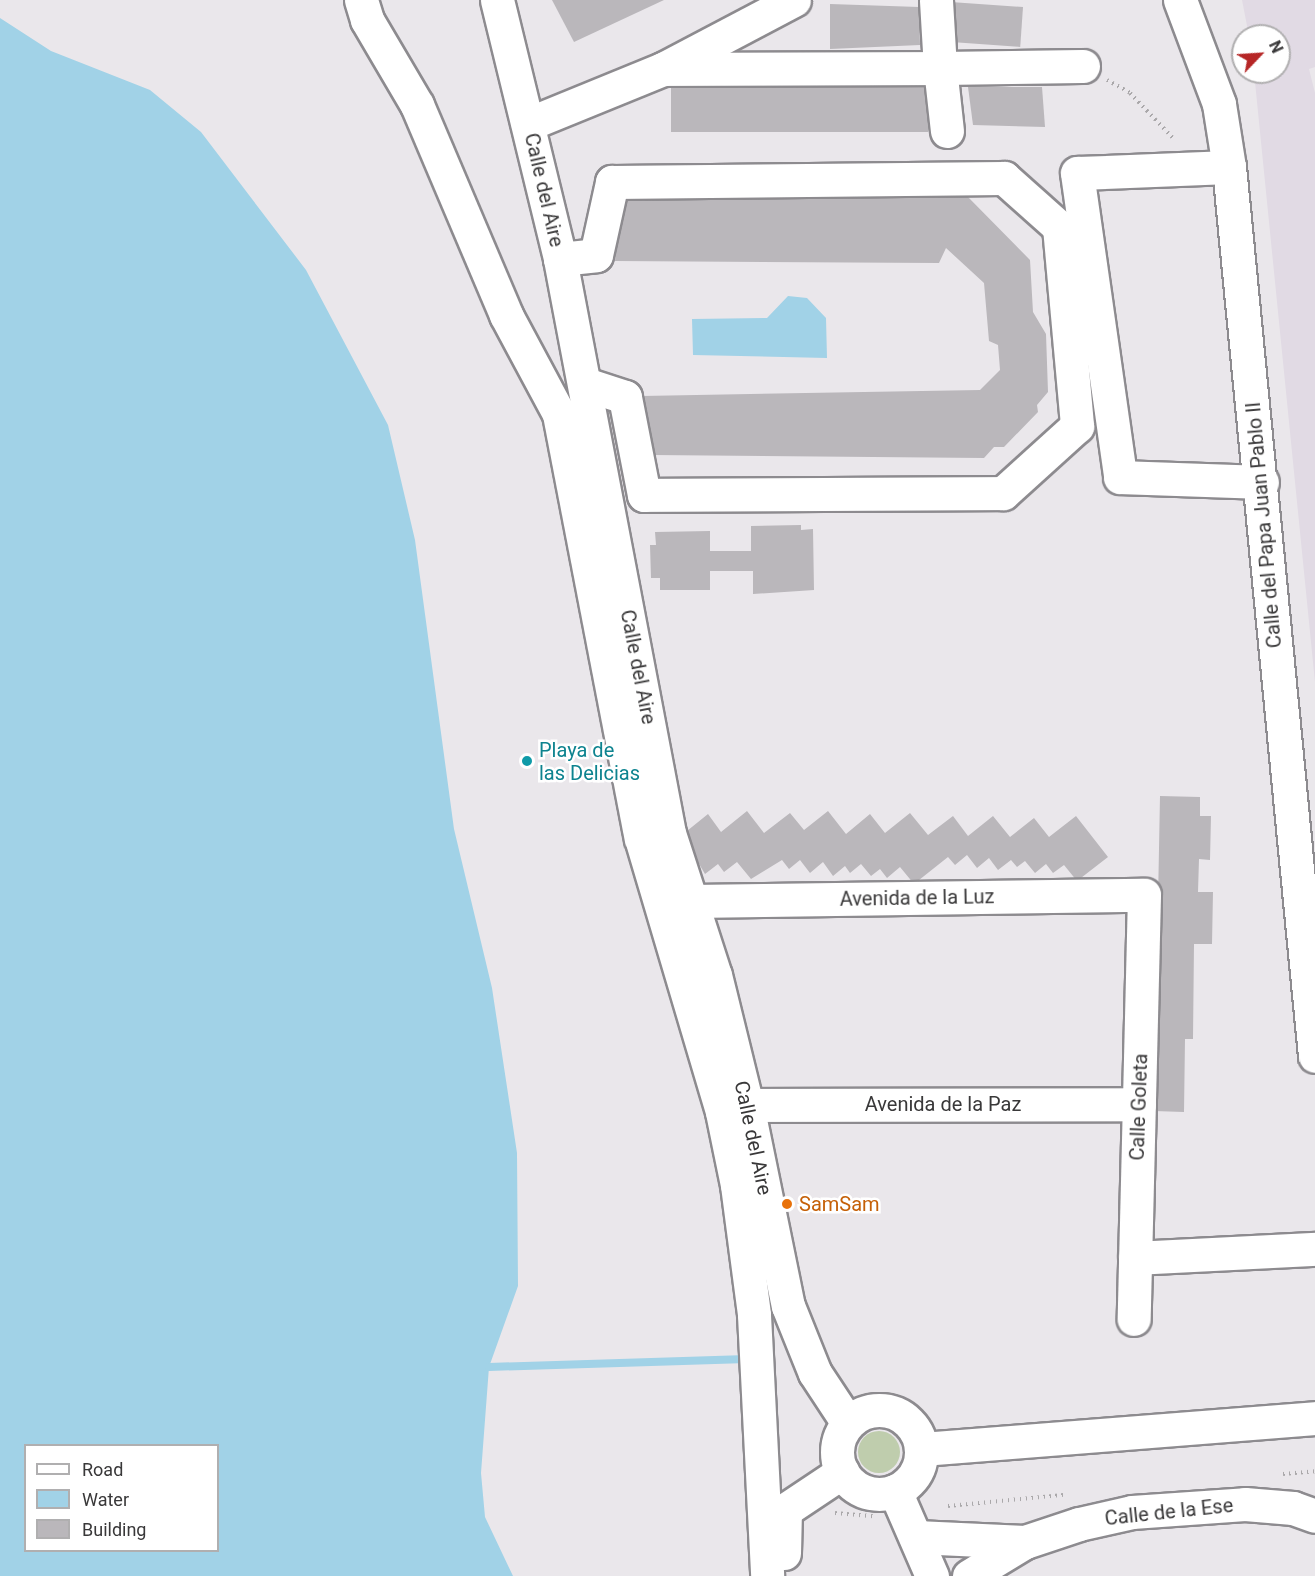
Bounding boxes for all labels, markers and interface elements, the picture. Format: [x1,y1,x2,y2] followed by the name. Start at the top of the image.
[1231,24,1291,84] north arrow
[1265,38,1287,56] text: N
[519,131,569,249] street label: Calle del Aire
[1241,401,1287,649] street label: Calle del Papa Juan Pablo II
[615,608,661,726] street label: Calle del Aire
[539,738,640,785] place label: Playa de las Delicias
[520,754,534,768] marker: Playa de las Delicias
[840,885,994,911] street label: Avenida de la Luz
[1125,1053,1153,1161] street label: Calle Goleta
[729,1079,777,1197] street label: Calle del Aire
[865,1092,1021,1116] street label: Avenida de la Paz
[799,1192,880,1216] place label: SamSam
[780,1197,794,1211] marker: SamSam
[24,1444,219,1552] legend
[82,1459,123,1480] text: Road
[82,1489,129,1510] text: Water
[1104,1493,1234,1531] street label: Calle de la Ese
[82,1519,146,1540] text: Building

